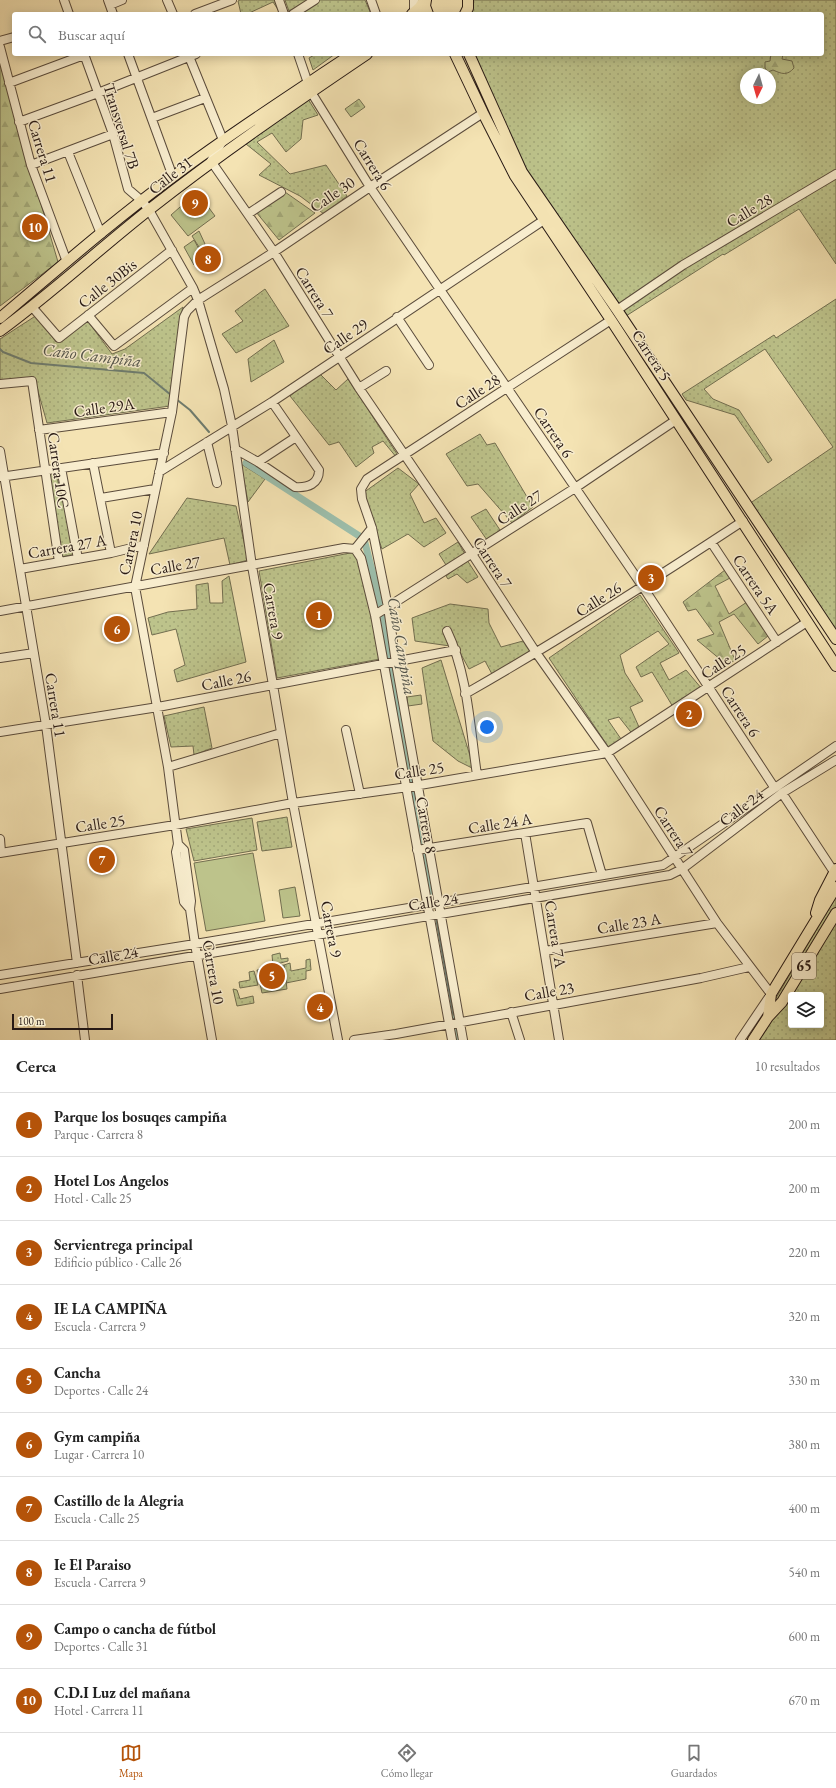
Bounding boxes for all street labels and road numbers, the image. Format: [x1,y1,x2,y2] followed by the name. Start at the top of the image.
[99,81,144,171] street label: Transversal 7B
[23,117,62,185] street label: Carrera 11
[348,134,397,194] street label: Carrera 6
[144,152,197,199] street label: Calle 31
[306,171,359,217] street label: Calle 30
[722,188,776,232] street label: Calle 28
[74,254,141,313] street label: Calle 30Bis
[290,262,339,322] street label: Carrera 7
[319,313,372,359] street label: Calle 29
[627,326,676,385] street label: Carrera 5
[450,369,504,414] street label: Calle 28
[72,393,137,422] street label: Calle 29A
[529,403,578,462] street label: Carrera 6
[43,431,74,509] street label: Carrera 10C
[492,485,546,530] street label: Calle 27
[113,509,148,577] street label: Carrera 10
[26,529,109,564] street label: Carrera 27 A
[468,533,517,592] street label: Carrera 7
[728,550,784,619] street label: Carrera 5A
[149,551,202,580] street label: Calle 27
[571,577,625,622] street label: Calle 26
[258,581,289,641] street label: Carrera 9
[696,639,750,684] street label: Calle 25
[199,665,253,696] street label: Calle 26
[40,671,71,739] street label: Carrera 11
[716,682,765,741] street label: Carrera 6
[393,756,446,785] street label: Calle 25
[715,784,768,831] street label: Calle 24
[411,795,442,855] street label: Carrera 8
[649,802,698,861] street label: Carrera 7
[467,808,534,839] street label: Calle 24 A
[74,809,127,838] street label: Calle 25
[407,887,460,916] street label: Calle 24
[316,899,347,960] street label: Carrera 9
[540,899,571,970] street label: Carrera 7A
[596,908,663,939] street label: Calle 23 A
[198,938,230,1006] street label: Carrera 10
[87,941,140,970] street label: Calle 24
[792,953,816,979] road number: 65
[523,977,576,1006] street label: Calle 23

